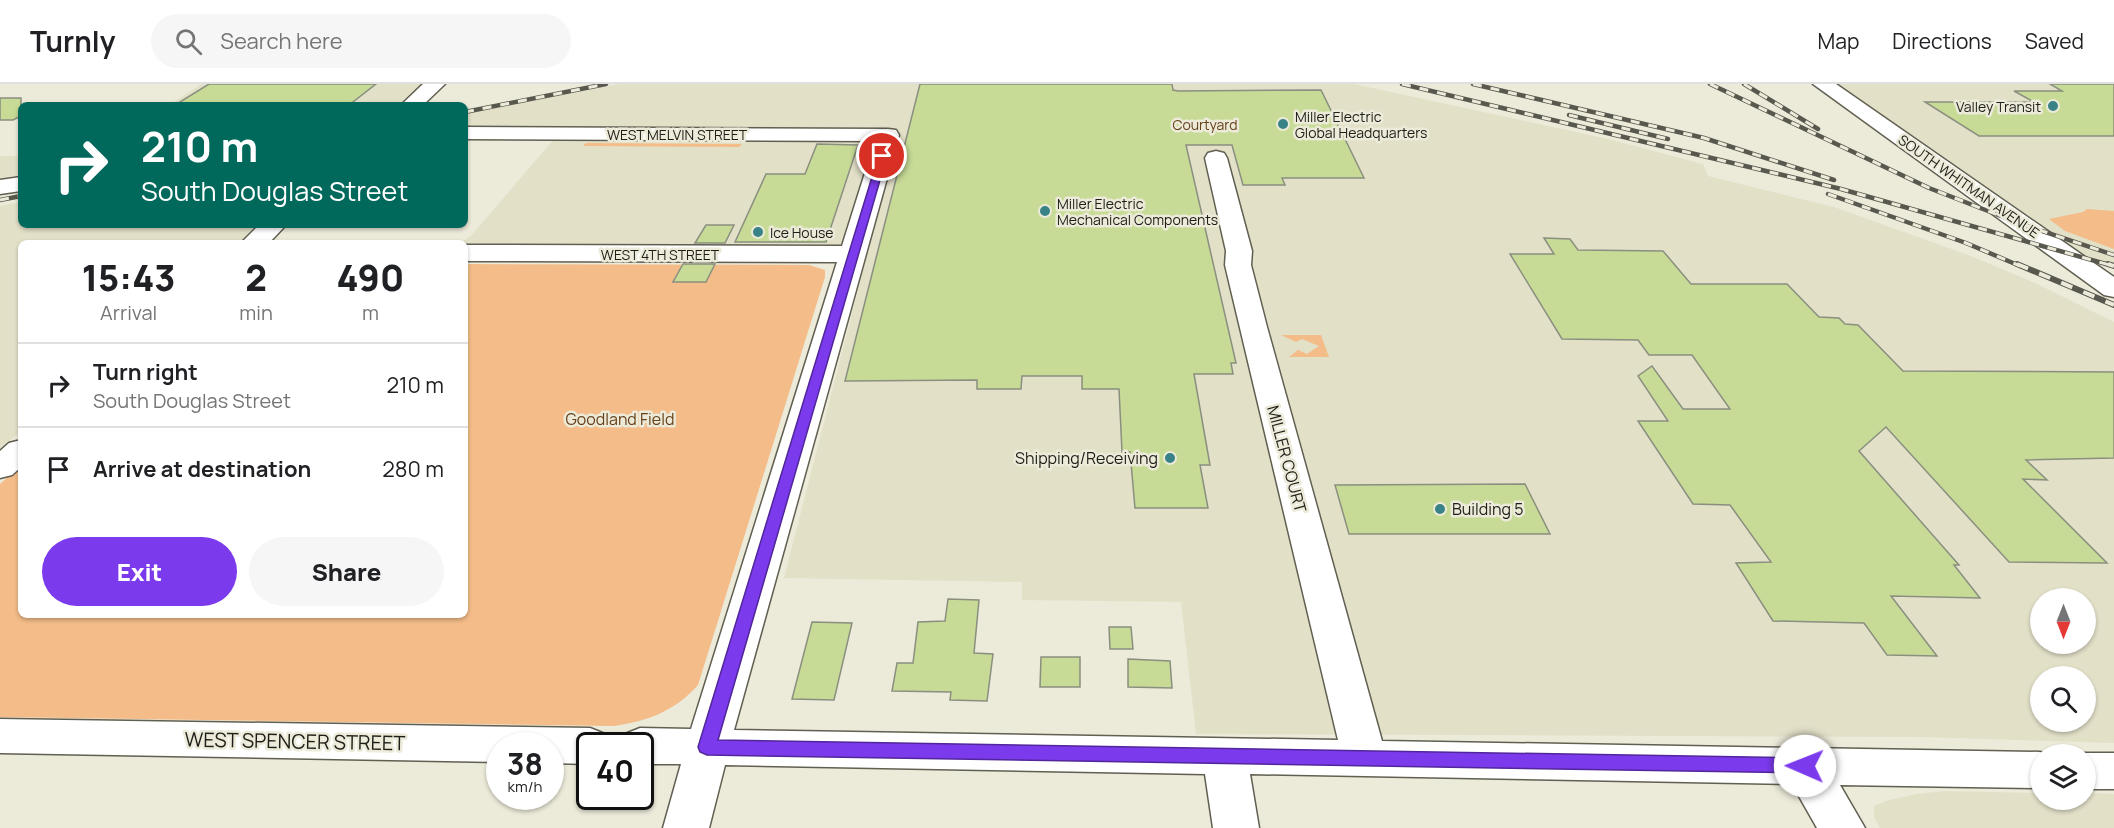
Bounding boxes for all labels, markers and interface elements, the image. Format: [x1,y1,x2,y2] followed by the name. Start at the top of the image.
[151,14,571,68] search box
[30,22,115,60] text: Turnly
[172,25,205,58] icon: search
[220,26,343,56] text: Search here
[1818,27,1859,55] text: Map
[1892,27,1992,55] text: Directions
[2025,27,2084,55] text: Saved
[1956,97,2041,116] place label: Valley Transit
[2046,99,2060,113] marker: Valley Transit
[1295,107,1427,142] place label: Miller Electric Global Headquarters
[1172,115,1238,134] park label: Courtyard
[141,117,258,175] text: 210 m
[1276,117,1290,131] marker: Miller Electric Global Headquarters
[607,125,748,144] street label: WEST MELVIN STREET
[42,126,120,204] icon: right
[856,130,907,181] pin
[1895,130,2043,242] street label: SOUTH WHITMAN AVENUE
[865,139,898,172] icon: arrive
[141,172,408,209] text: South Douglas Street
[1057,194,1218,229] place label: Miller Electric Mechanical Components
[1038,204,1052,218] marker: Miller Electric Mechanical Components
[770,223,834,242] place label: Ice House
[751,225,765,239] marker: Ice House
[601,245,720,264] street label: WEST 4TH STREET
[82,253,176,302] text: 15:43
[245,253,267,302] text: 2
[337,253,404,302] text: 490
[100,299,157,326] text: Arrival
[239,299,273,326] text: min
[362,299,379,326] text: m
[93,357,198,387] text: Turn right
[42,369,75,402] icon: right
[386,370,444,400] text: 210 m
[93,387,291,414] text: South Douglas Street
[1262,403,1312,515] street label: MILLER COURT
[566,408,674,430] park label: Goodland Field
[1015,447,1158,469] place label: Shipping/Receiving
[1163,451,1177,465] marker: Shipping/Receiving
[42,453,75,486] icon: arrive
[93,454,311,484] text: Arrive at destination
[382,454,444,484] text: 280 m
[1452,498,1523,520] place label: Building 5
[1433,502,1447,516] marker: Building 5
[42,537,237,606] button: Exit
[249,537,444,606] button: Share
[2030,588,2096,654] north arrow
[2030,588,2096,810] map controls
[2030,666,2096,732] button: search
[184,726,406,756] street label: WEST SPENCER STREET
[576,732,654,810] speed limit sign: 40
[1773,734,1837,798] position arrow
[507,743,543,784] text: 38
[2030,744,2096,810] button: layers
[508,776,542,797] text: km/h

